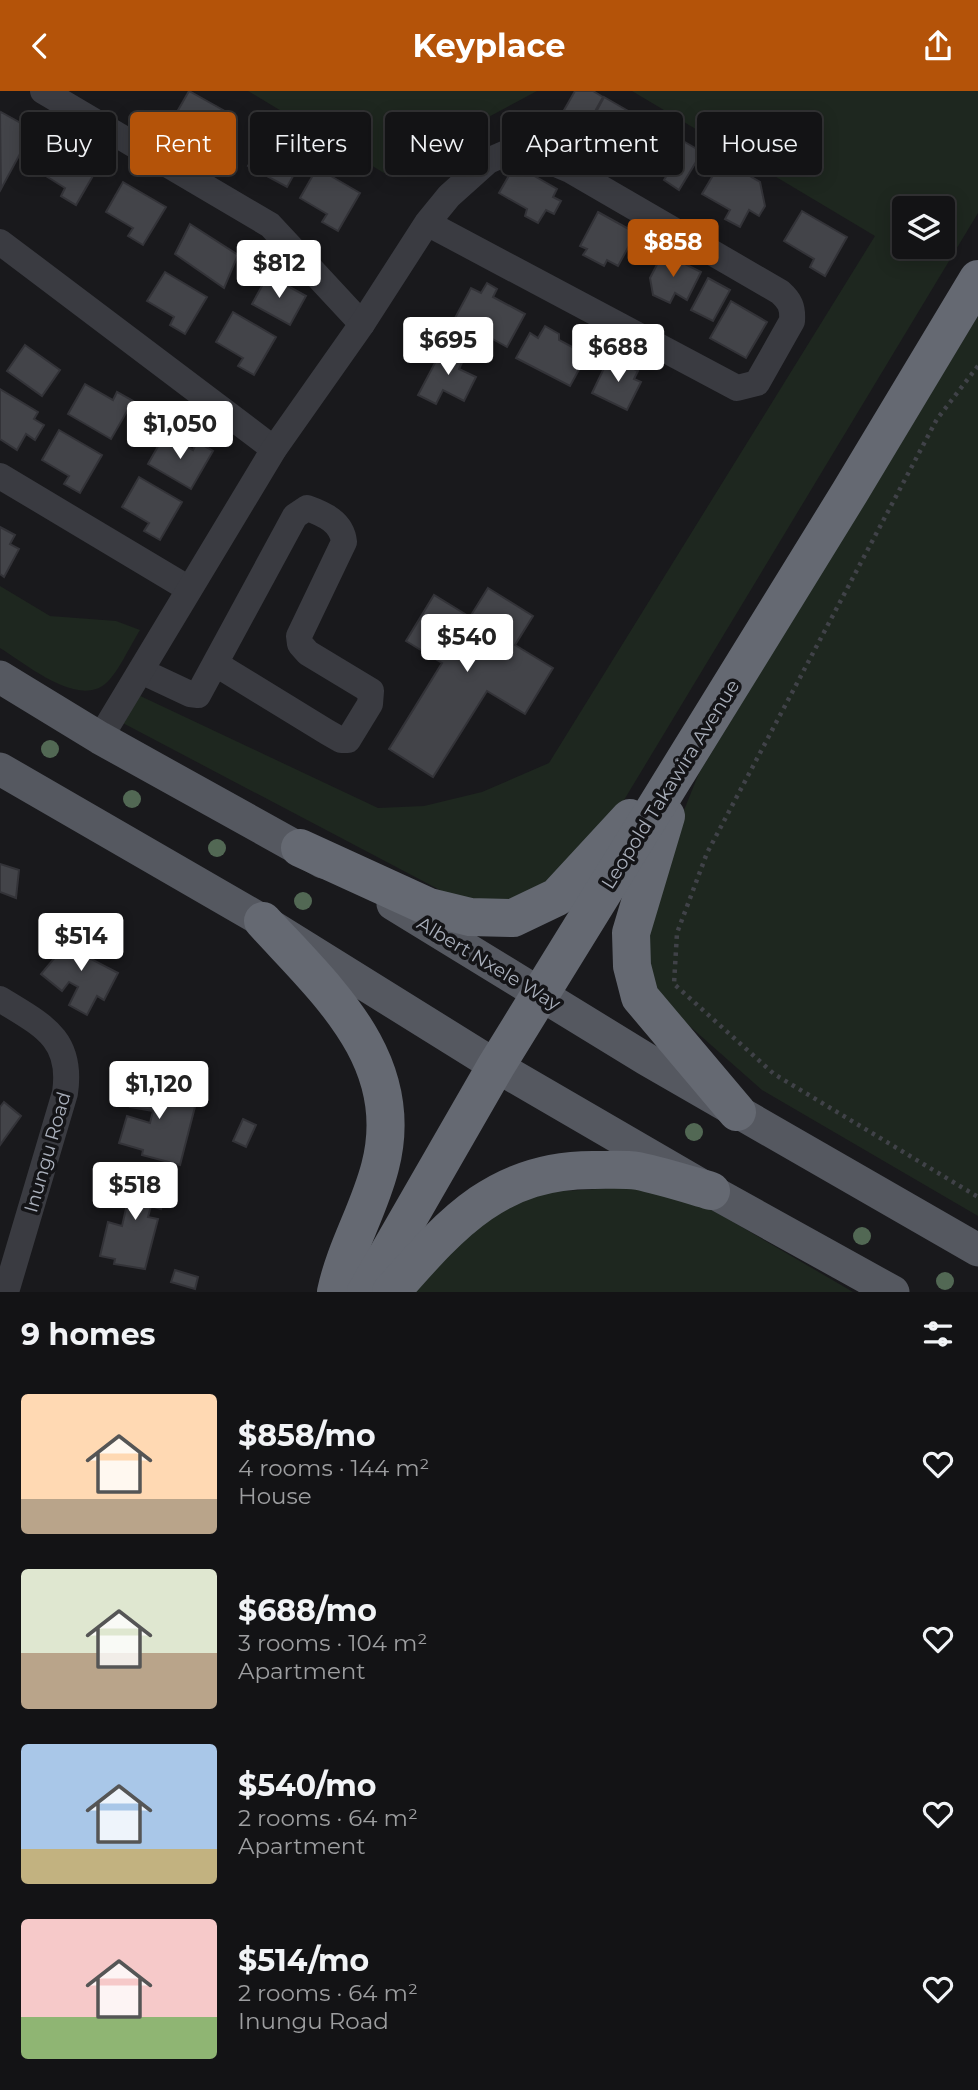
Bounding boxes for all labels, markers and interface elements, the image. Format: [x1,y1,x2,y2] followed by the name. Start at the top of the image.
[413,26,565,65] text: Keyplace
[21,27,59,65] icon: back
[919,27,957,65] icon: share
[21,112,116,175] chip: Buy
[130,112,236,175] chip: Rent
[250,112,371,175] chip: Filters
[385,112,488,175] chip: New
[502,112,683,175] chip: Apartment
[697,112,822,175] chip: House
[892,196,955,259] map controls
[892,196,955,259] button: layers
[632,219,714,279] pin: $858
[644,228,702,256] text: $858
[238,241,320,300] pin: $812
[253,249,305,277] text: $812
[407,317,489,377] pin: $695
[577,324,659,384] pin: $688
[419,326,477,354] text: $695
[588,333,648,361] text: $688
[123,401,237,461] pin: $1,050
[143,410,217,438] text: $1,050
[426,615,508,674] pin: $540
[437,623,497,651] text: $540
[596,675,744,893] street label: Leopold Takawira Avenue
[413,912,565,1016] street label: Albert Nxele Way
[40,913,122,973] pin: $514
[54,922,108,950] text: $514
[102,1061,216,1121] pin: $1,120
[125,1070,193,1098] text: $1,120
[19,1089,76,1215] street label: Inungu Road
[94,1163,176,1222] pin: $518
[109,1171,161,1199] text: $518
[919,1315,957,1353] icon: filters
[21,1316,156,1353] text: 9 homes
[238,1417,376,1454] text: $858/mo
[77,1422,161,1506] icon: home
[919,1445,957,1483] icon: heart
[238,1454,430,1482] text: 4 rooms · 144 m²
[238,1482,312,1510] text: House
[238,1592,377,1629] text: $688/mo
[77,1597,161,1681] icon: home
[919,1620,957,1658] icon: heart
[238,1629,427,1657] text: 3 rooms · 104 m²
[238,1657,366,1685] text: Apartment
[238,1767,377,1804] text: $540/mo
[77,1772,161,1856] icon: home
[919,1795,957,1833] icon: heart
[238,1804,418,1832] text: 2 rooms · 64 m²
[238,1832,366,1860] text: Apartment
[238,1942,369,1979] text: $514/mo
[77,1947,161,2031] icon: home
[919,1970,957,2008] icon: heart
[238,1979,418,2007] text: 2 rooms · 64 m²
[238,2007,389,2035] text: Inungu Road

